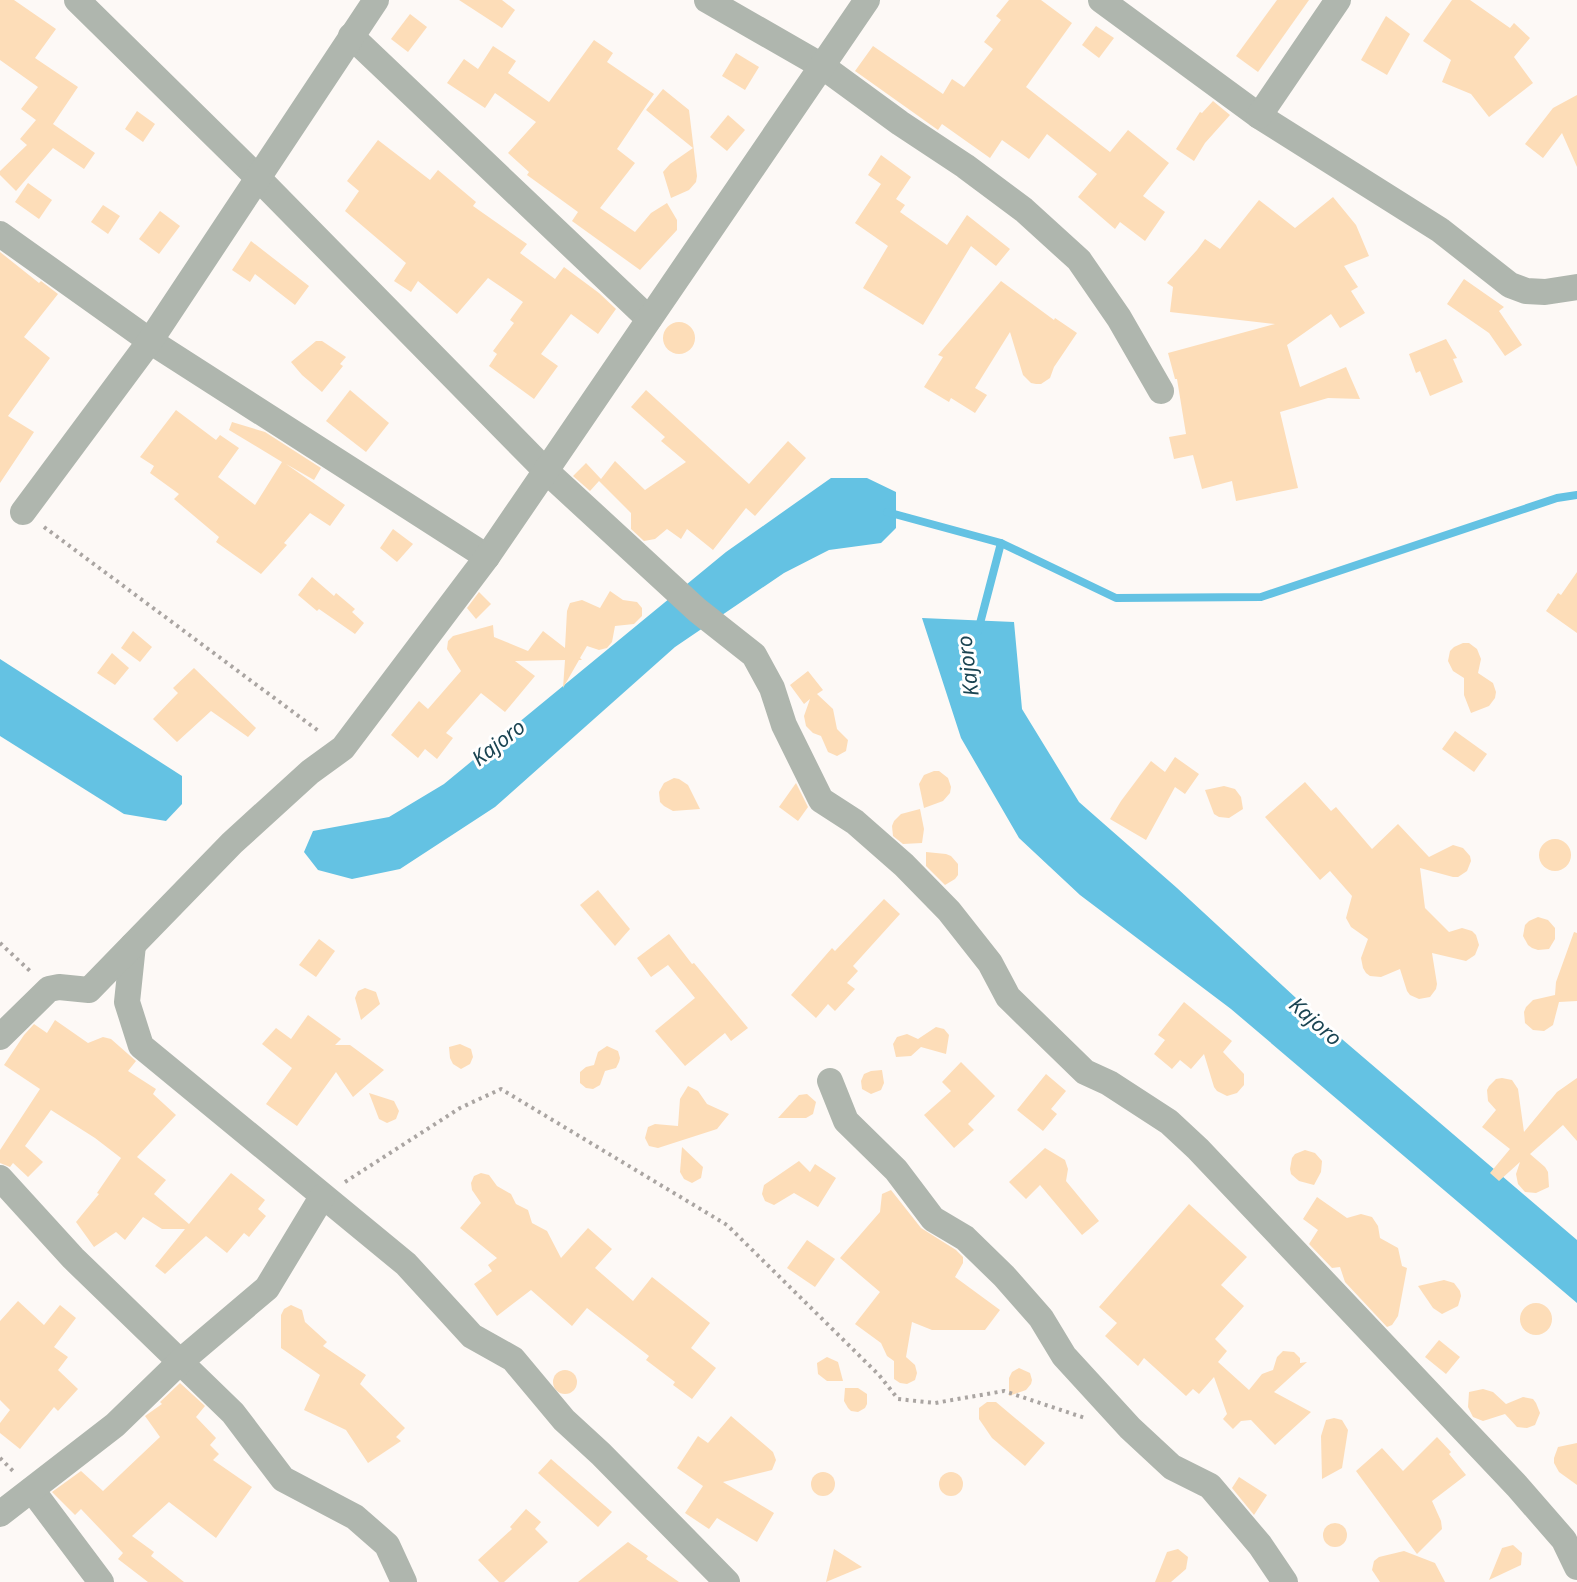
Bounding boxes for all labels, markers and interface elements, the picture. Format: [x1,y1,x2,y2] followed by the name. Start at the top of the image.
[949,634,985,698] water label: Kajoro
[465,712,531,772] water label: Kajoro
[1284,991,1348,1051] water label: Kajoro

